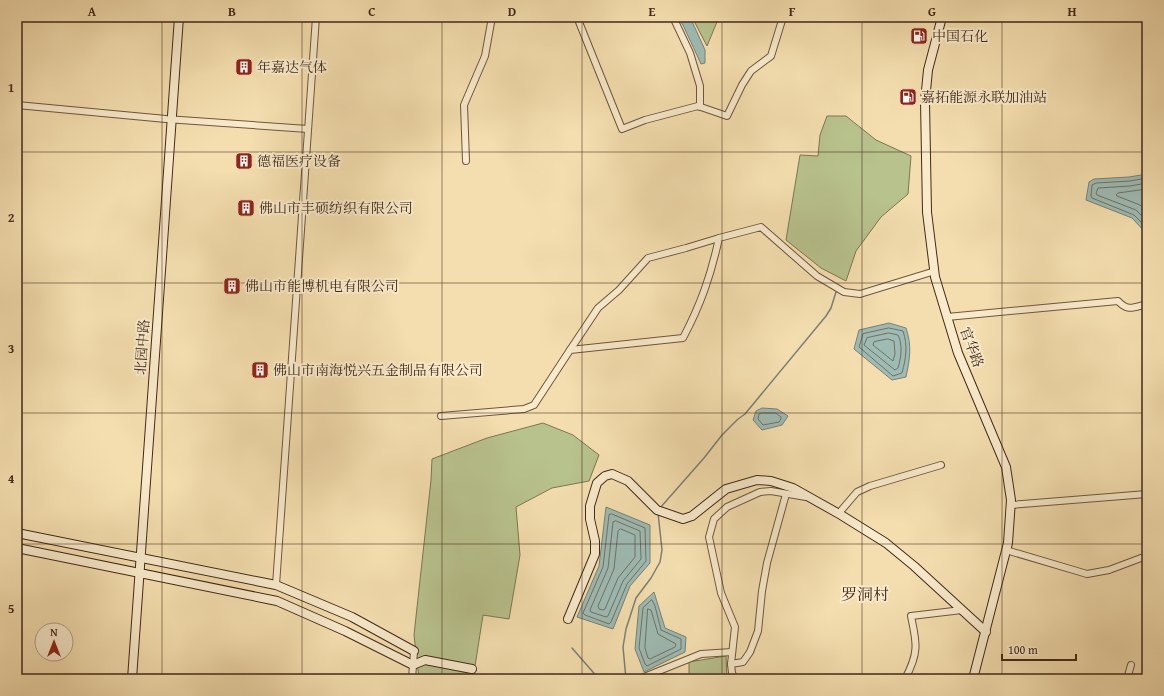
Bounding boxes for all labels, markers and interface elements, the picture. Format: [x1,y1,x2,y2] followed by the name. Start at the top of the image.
[88,2,97,21] text: A
[228,2,236,21] text: B
[368,2,376,21] text: C
[508,2,516,21] text: D
[649,2,656,21] text: E
[789,2,796,21] text: F
[928,2,936,21] text: G
[1067,2,1077,21] text: H
[909,26,929,46] fuel station icon: 中国石化
[932,26,988,46] place label: 中国石化
[234,57,254,77] building icon: 年嘉达气体
[257,57,327,77] place label: 年嘉达气体
[8,78,14,97] text: 1
[898,87,918,107] fuel station icon: 嘉拓能源永联加油站
[921,87,1047,107] place label: 嘉拓能源永联加油站
[234,151,254,171] building icon: 德福医疗设备
[257,151,341,171] place label: 德福医疗设备
[236,198,256,218] building icon: 佛山市丰硕纺织有限公司
[259,198,413,218] place label: 佛山市丰硕纺织有限公司
[8,208,15,227] text: 2
[222,276,242,296] building icon: 佛山市能博机电有限公司
[245,276,399,296] place label: 佛山市能博机电有限公司
[130,318,154,376] street label: 北园中路
[955,324,989,370] street label: 官华路
[8,339,14,358] text: 3
[250,360,270,380] building icon: 佛山市南海悦兴五金制品有限公司
[273,360,483,380] place label: 佛山市南海悦兴五金制品有限公司
[8,469,15,488] text: 4
[841,582,889,606] district label: 罗洞村
[8,599,15,618] text: 5
[34,622,74,662] north arrow
[50,624,58,640] text: N
[1002,636,1076,662] scale bar
[1008,641,1038,658] text: 100 m

